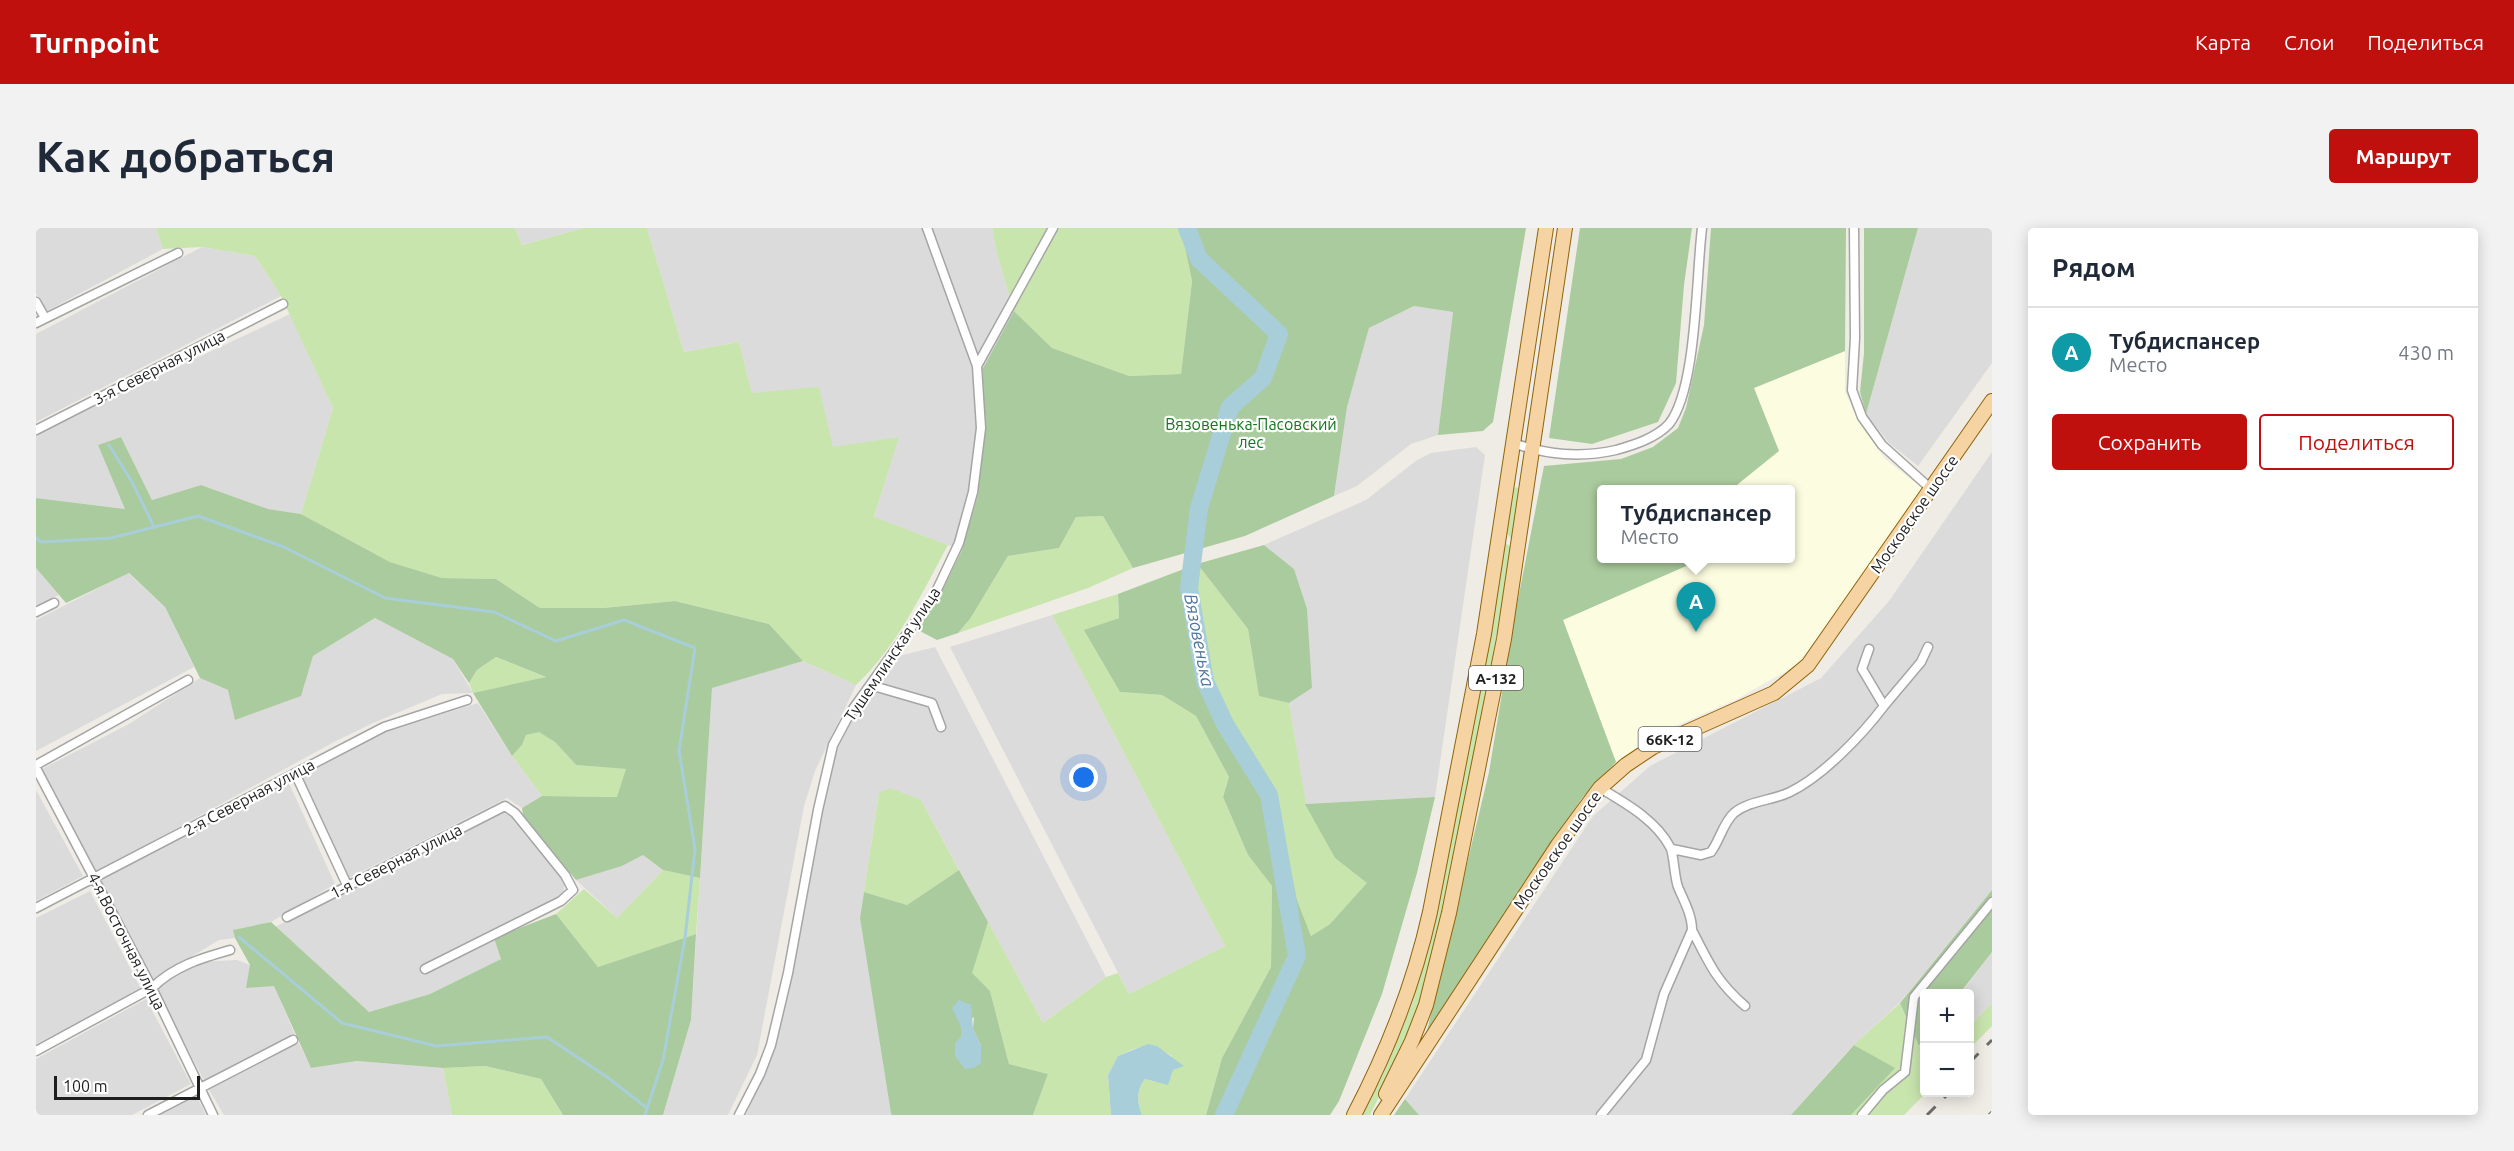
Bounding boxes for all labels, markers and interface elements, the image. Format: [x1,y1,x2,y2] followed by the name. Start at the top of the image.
[30,27,159,58] text: Turnpoint
[2195,30,2251,54] text: Карта
[2284,30,2334,54] text: Слои
[2367,30,2484,54] text: Поделиться
[2329,129,2478,183] button: Маршрут
[36,133,335,180] text: Как добраться
[2052,253,2136,282] text: Рядом
[90,326,228,408] street label: 3-я Северная улица
[2109,328,2260,353] text: Тубдиспансер
[2064,341,2079,364] text: A
[2398,341,2454,364] text: 430 m
[2109,353,2168,376] text: Место
[2052,414,2247,470] button: Сохранить
[2259,414,2454,470] button: Поделиться
[1165,415,1337,451] park label: Вязовенька-Пасовский лес
[1866,451,1962,577] street label: Московское шоссе
[1597,485,1795,563] popup
[1620,500,1772,525] text: Тубдиспансер
[1620,525,1679,548] text: Место
[1676,582,1716,632] pin: A
[840,583,944,725] street label: Тушемлинская улица
[1181,592,1219,689] water label: Вязовенька
[1469,666,1523,690] road number: А-132
[1638,727,1702,751] road number: 66К-12
[181,755,317,839] street label: 2-я Северная улица
[1069,763,1098,792] your location
[1509,787,1605,913] street label: Московское шоссе
[327,820,465,902] street label: 1-я Северная улица
[85,869,169,1013] street label: 4-я Восточная улица
[1920,989,1974,1097] map controls
[1920,989,1974,1043] button: +
[1920,1043,1974,1097] button: −
[54,1073,200,1100] scale bar
[63,1077,108,1095] text: 100 m

